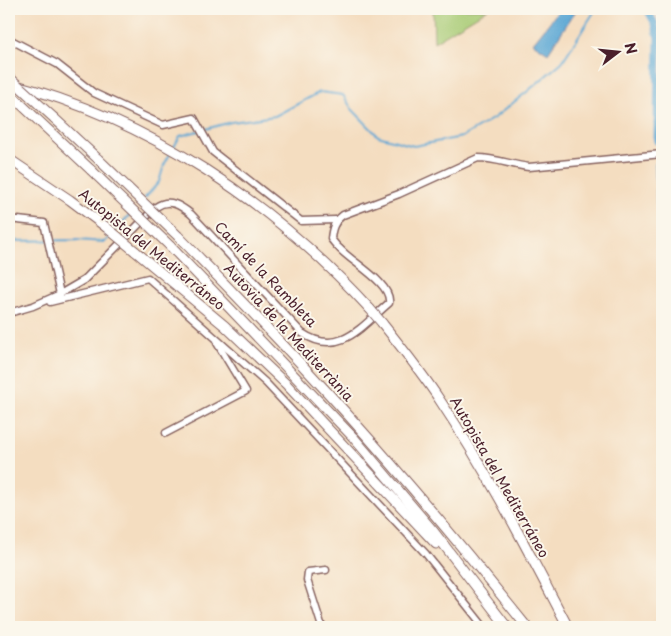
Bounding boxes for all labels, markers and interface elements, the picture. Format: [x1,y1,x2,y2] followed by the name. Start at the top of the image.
[594,28,644,78] north arrow
[619,40,643,57] text: N
[74,183,230,315] street label: Autopista del Mediterráneo
[210,216,322,332] street label: Camí de la Rambleta
[219,258,359,406] street label: Autovia de la Mediterrània
[445,393,555,562] street label: Autopista del Mediterráneo

